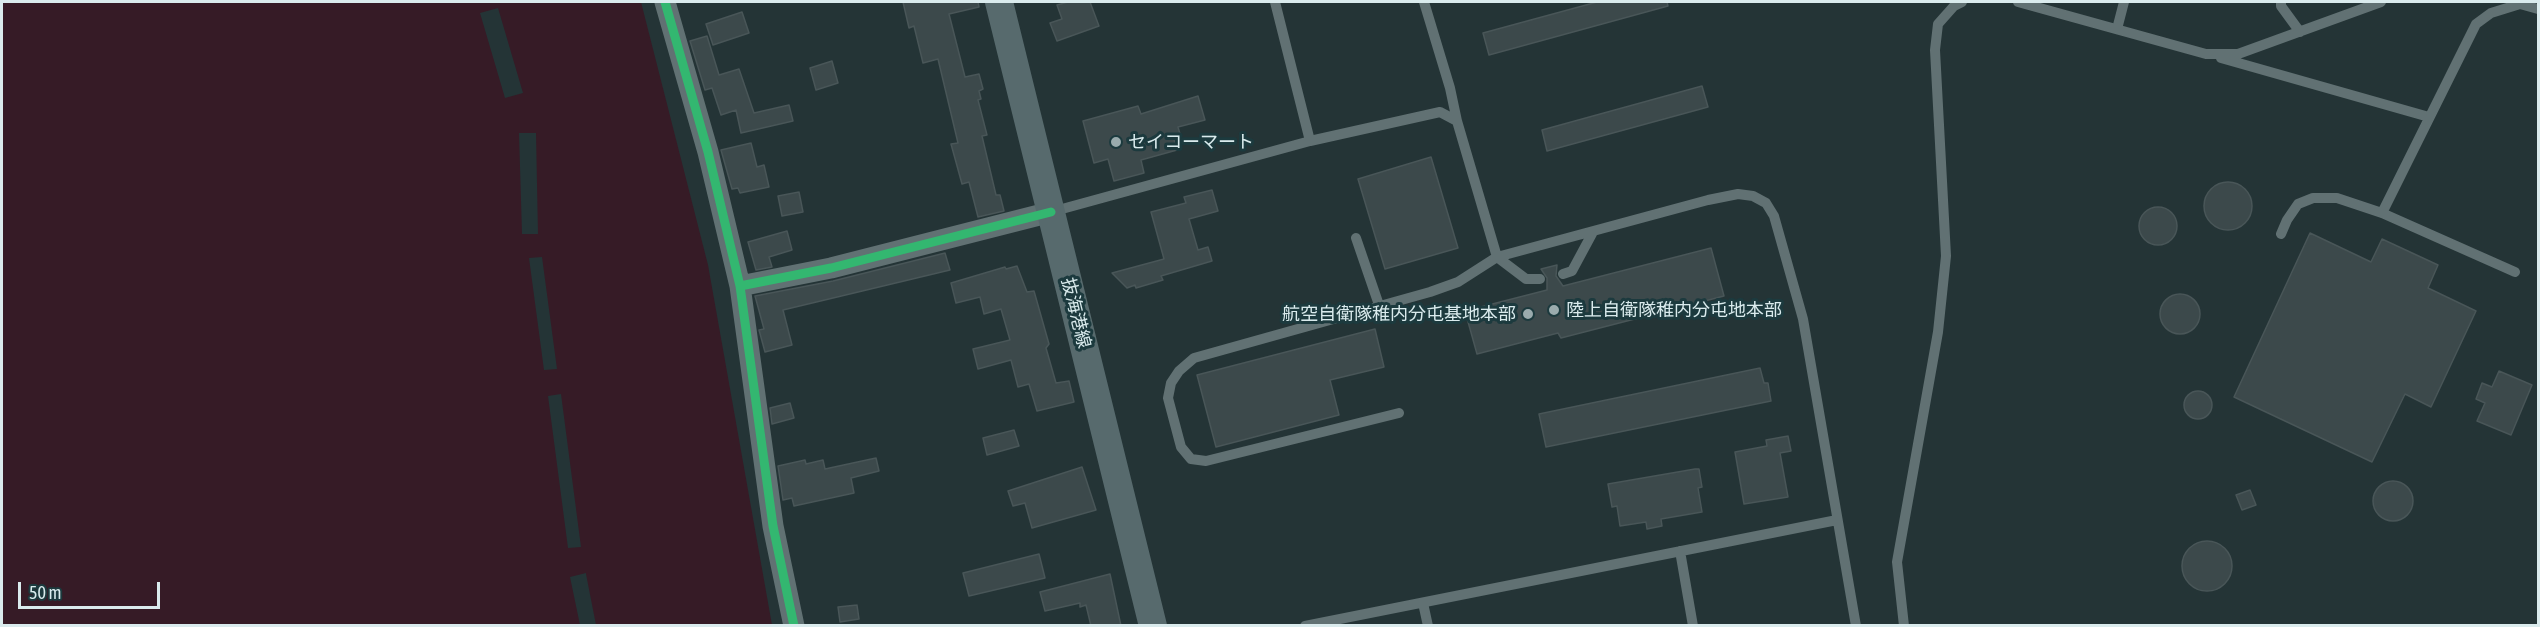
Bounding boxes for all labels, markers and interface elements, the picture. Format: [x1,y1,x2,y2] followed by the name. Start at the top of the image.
[1128,131,1254,153] place label: セイコーマート
[1109,135,1123,149] marker: セイコーマート
[1057,275,1095,351] street label: 抜海港線
[1566,299,1782,321] place label: 陸上自衛隊稚内分屯地本部
[1282,303,1516,325] place label: 航空自衛隊稚内分屯基地本部
[1547,303,1561,317] marker: 陸上自衛隊稚内分屯地本部
[1521,307,1535,321] marker: 航空自衛隊稚内分屯基地本部
[21,570,164,608] scale bar
[29,582,61,603] text: 50 m

